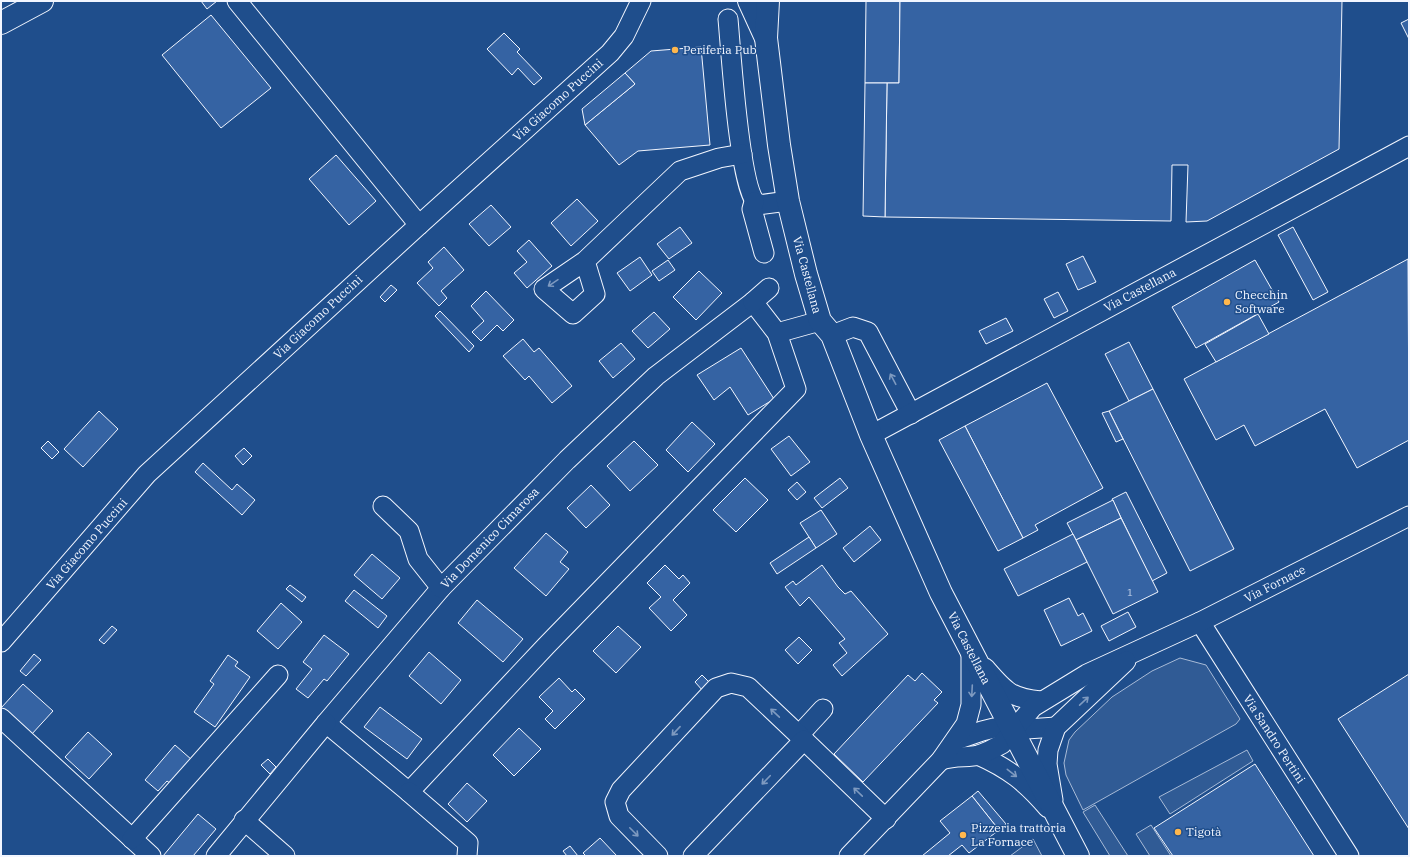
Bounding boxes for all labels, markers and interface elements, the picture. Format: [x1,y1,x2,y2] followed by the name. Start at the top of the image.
[683,42,757,57] place label: Periferia Pub
[670,45,680,55] marker: Periferia Pub
[510,55,606,144] street label: Via Giacomo Puccini
[790,235,825,316] street label: Via Castellana
[1101,264,1179,315] street label: Via Castellana
[270,271,365,362] street label: Via Giacomo Puccini
[547,279,558,287] one-way arrow
[1235,287,1288,316] place label: Checchin Software
[1222,297,1232,307] marker: Checchin Software
[888,374,896,386] one-way arrow
[437,484,542,591] street label: Via Domenico Cimarosa
[43,495,131,592] street label: Via Giacomo Puccini
[1242,562,1308,605] street label: Via Fornace
[1127,586,1133,599] house number: 1
[945,609,994,687] street label: Via Castellana
[968,684,975,697] one-way arrow
[1240,691,1309,786] street label: Via Sandro Pertini
[1079,696,1089,706] one-way arrow
[771,709,781,718] one-way arrow
[671,726,681,736] one-way arrow
[1007,769,1018,778] one-way arrow
[761,775,770,785] one-way arrow
[853,787,863,796] one-way arrow
[971,820,1066,849] place label: Pizzeria trattoria La Fornace
[1186,824,1222,839] place label: Tigotà
[629,827,639,836] one-way arrow
[1173,827,1183,837] marker: Tigotà
[958,830,968,840] marker: Pizzeria trattoria La Fornace

